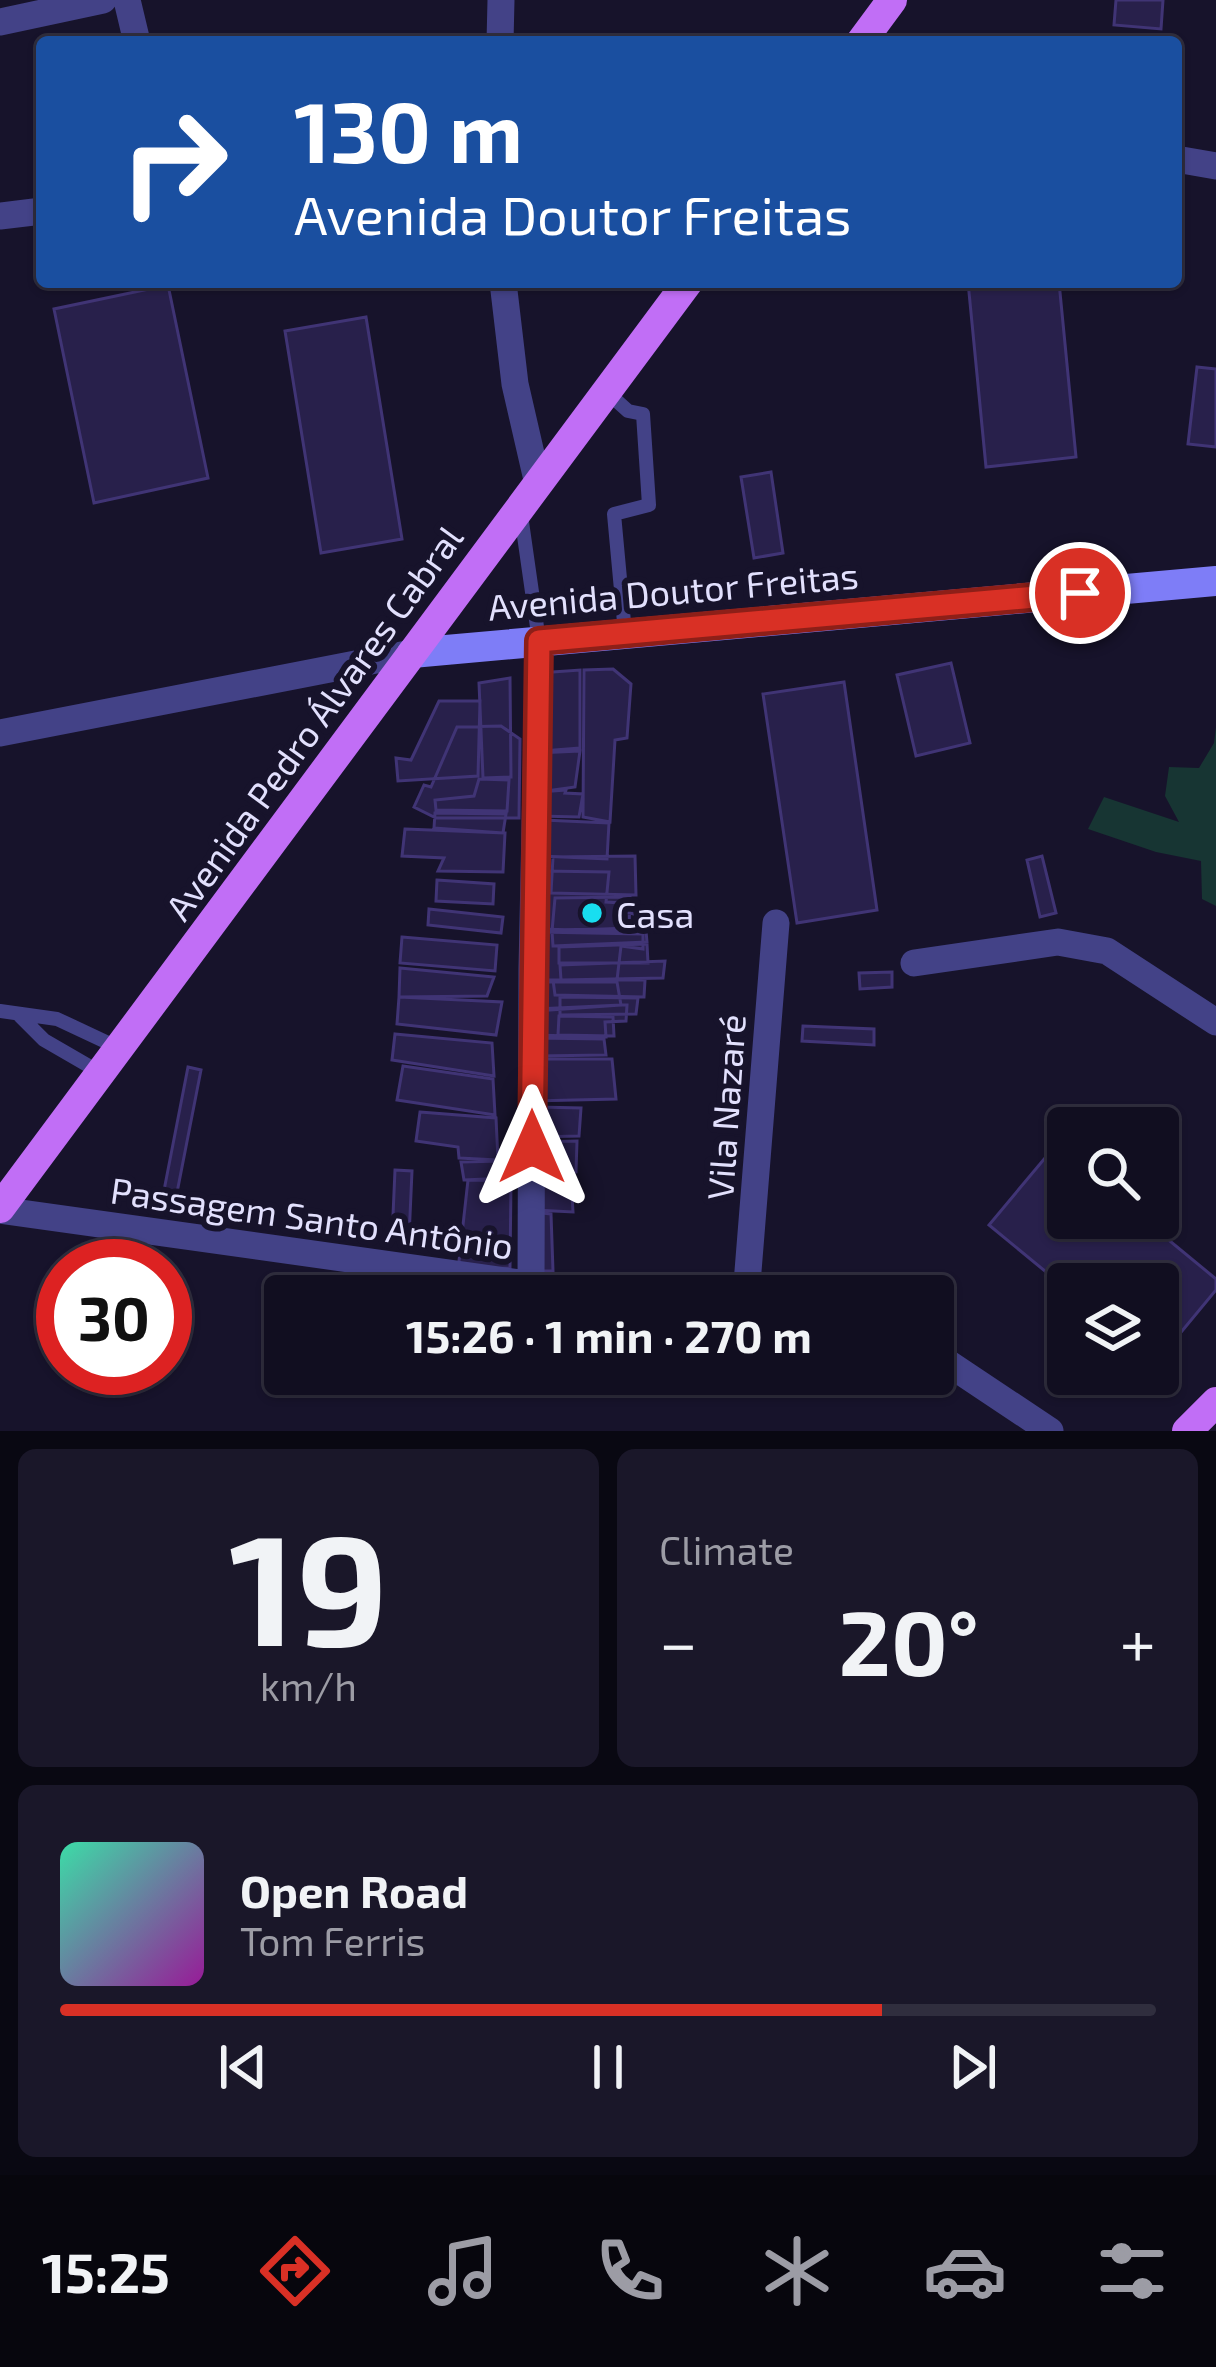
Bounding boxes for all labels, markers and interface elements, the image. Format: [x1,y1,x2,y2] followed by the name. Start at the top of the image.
[294,79,523,180] text: 130 m
[96,84,252,240] icon: right
[294,181,852,246] text: Avenida Doutor Freitas
[155,516,471,928] street label: Avenida Pedro Álvares Cabral
[1029,542,1131,644] pin
[486,552,860,628] street label: Avenida Doutor Freitas
[1047,560,1113,626] icon: arrive
[616,892,694,935] place label: Casa
[579,900,605,926] marker: Casa
[697,1013,753,1201] street label: Vila Nazaré
[469,1084,595,1210] position arrow
[1047,1107,1179,1395] map controls
[1047,1107,1179,1239] button: search
[108,1167,516,1267] street label: Passagem Santo Antônio
[36,1239,192,1395] speed limit sign: 30
[1047,1263,1179,1395] button: layers
[406,1308,812,1362] text: 15:26 · 1 min · 270 m
[229,1490,388,1677] text: 19
[659,1526,794,1573] text: Climate
[839,1586,979,1694] text: 20°
[659,1601,698,1680] text: −
[1120,1601,1156,1680] text: +
[260,1662,357,1709] text: km/h
[240,1863,468,1917] text: Open Road
[240,1917,425,1964] text: Tom Ferris
[210,2034,276,2100] icon: previous
[575,2034,641,2100] icon: pause
[940,2034,1006,2100] icon: next
[253,2229,337,2313] icon: directions
[421,2229,505,2313] icon: music
[588,2229,672,2313] icon: phone
[755,2229,839,2313] icon: climate
[923,2229,1007,2313] icon: car
[1090,2229,1174,2313] icon: filters
[42,2239,170,2304] text: 15:25

